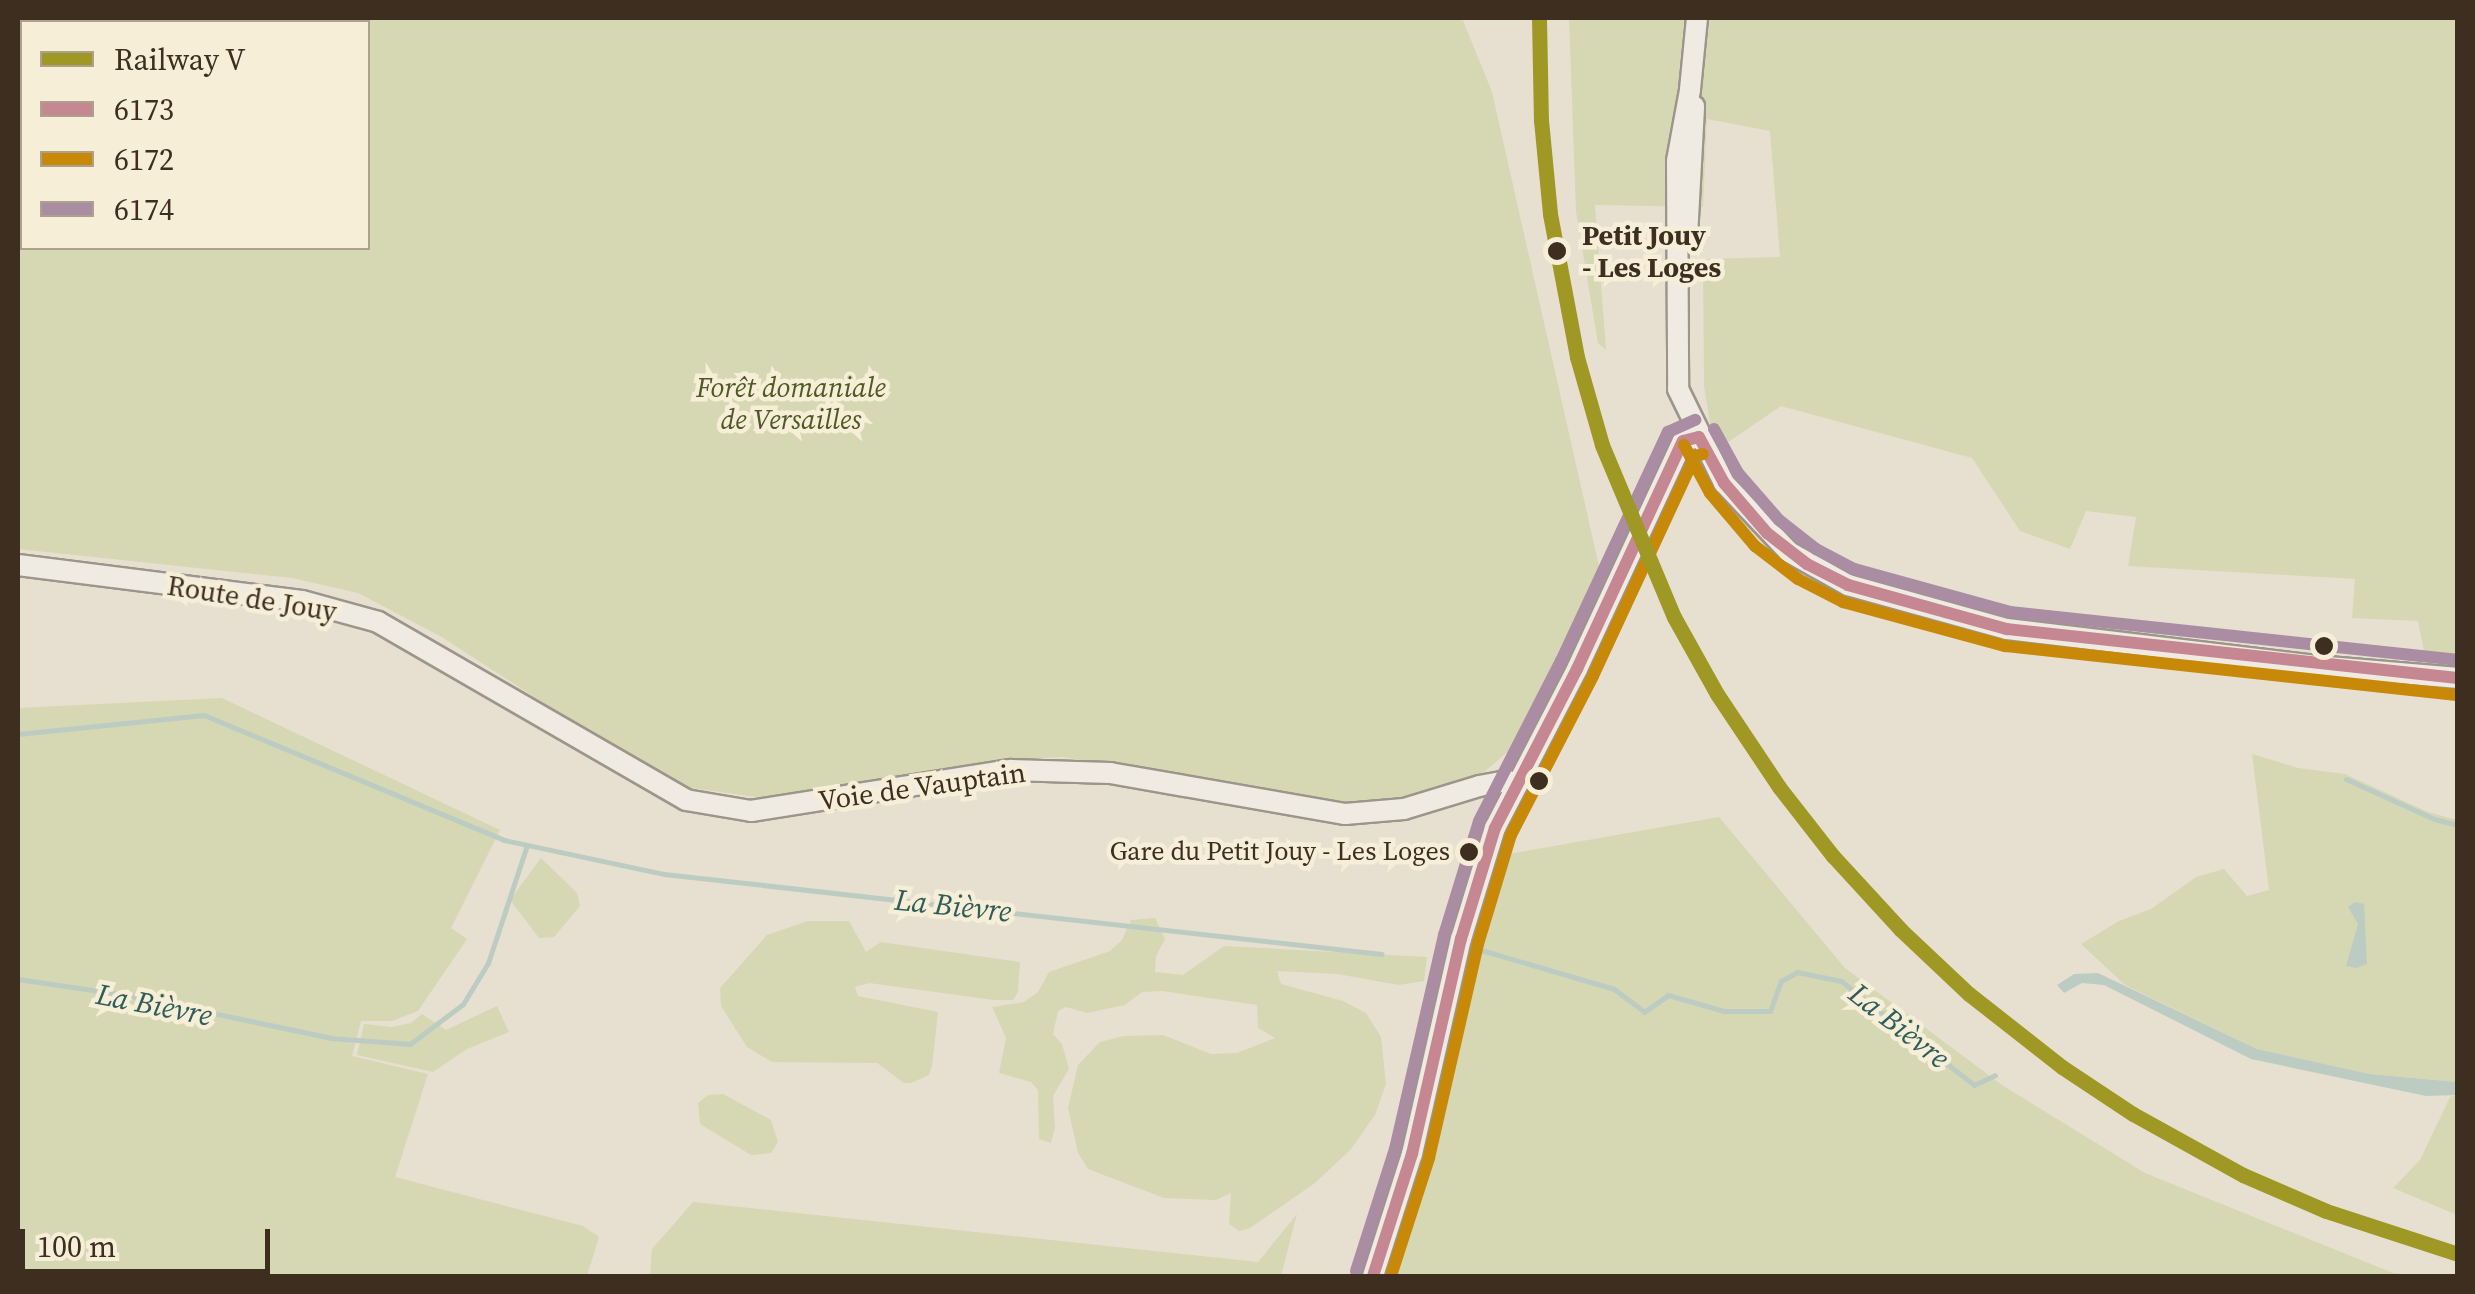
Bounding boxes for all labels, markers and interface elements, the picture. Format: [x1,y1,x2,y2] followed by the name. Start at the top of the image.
[20,20,370,250] legend
[114,39,245,80] text: Railway V
[114,89,174,130] text: 6173
[114,139,174,180] text: 6172
[114,189,174,230] text: 6174
[1582,218,1721,284] place label: Petit Jouy - Les Loges
[1541,235,1573,267] marker: Petit Jouy - Les Loges
[696,370,886,436] park label: Forêt domaniale de Versailles
[165,568,339,628] street label: Route de Jouy
[2314,636,2334,656] unlabelled marker
[816,755,1028,817] street label: Voie de Vauptain
[1529,771,1549,791] unlabelled marker
[1110,836,1450,868] place label: Gare du Petit Jouy - Les Loges
[1459,842,1479,862] marker: Gare du Petit Jouy - Les Loges
[893,882,1013,930] water label: La Bièvre
[93,976,215,1034] water label: La Bièvre
[1842,976,1956,1076] water label: La Bièvre
[25,1209,275,1271] scale bar
[37,1226,116,1267] text: 100 m

